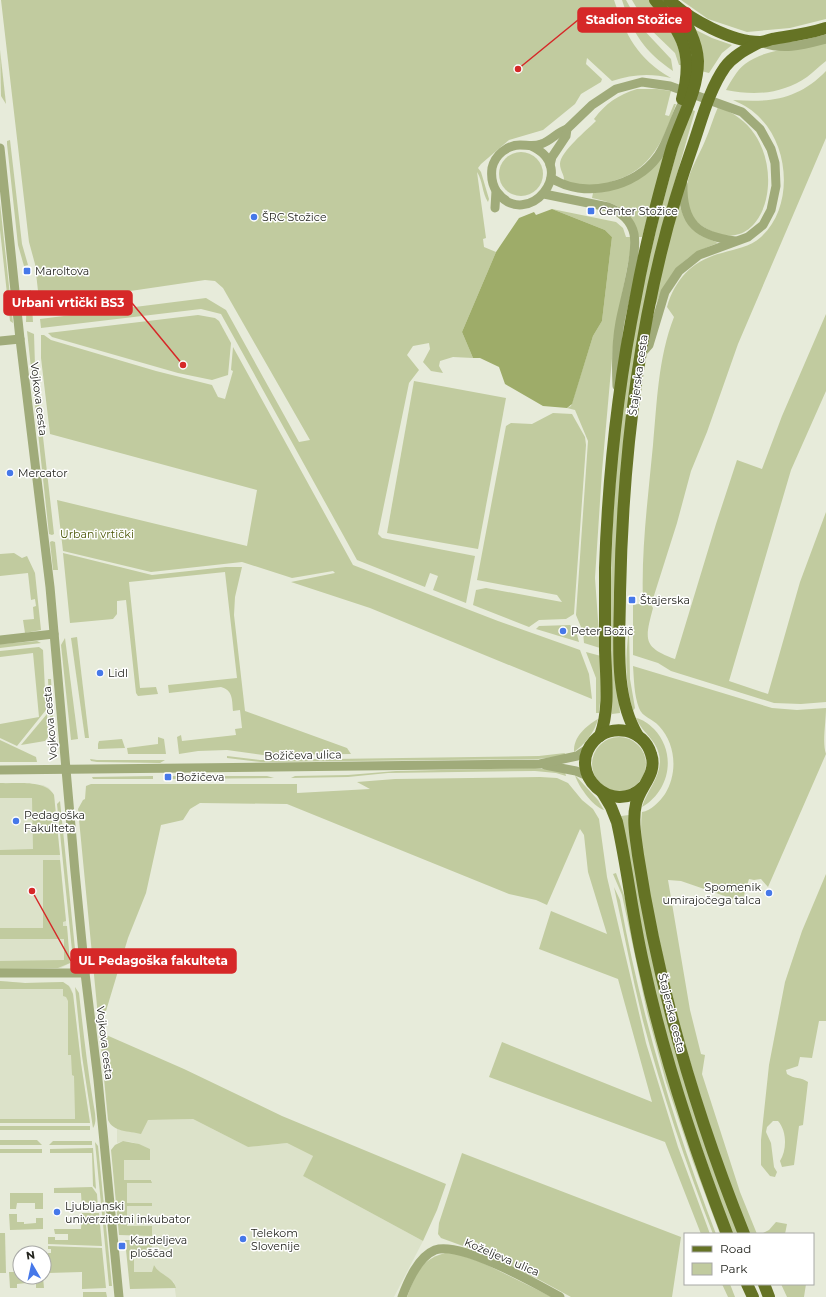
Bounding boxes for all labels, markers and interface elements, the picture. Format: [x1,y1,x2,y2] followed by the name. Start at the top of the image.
[578,8,691,32] callout: Stadion Stožice
[586,12,683,27] text: Stadion Stožice
[599,204,678,218] place label: Center Stožice
[586,206,596,216] marker: Center Stožice
[262,210,327,224] place label: ŠRC Stožice
[249,212,259,222] marker: ŠRC Stožice
[35,264,89,278] place label: Maroltova
[22,266,32,276] marker: Maroltova
[4,291,132,315] callout: Urbani vrtički BS3
[12,295,124,310] text: Urbani vrtički BS3
[625,334,651,416] street label: Štajerska cesta
[28,361,50,437] street label: Vojkova cesta
[18,466,68,480] place label: Mercator
[5,468,15,478] marker: Mercator
[60,527,134,541] park label: Urbani vrtički
[640,593,690,607] place label: Štajerska
[627,595,637,605] marker: Štajerska
[571,624,633,638] place label: Peter Božič
[558,626,568,636] marker: Peter Božič
[108,666,128,680] place label: Lidl
[95,668,105,678] marker: Lidl
[40,686,60,760] street label: Vojkova cesta
[264,747,342,763] street label: Božičeva ulica
[176,770,225,784] place label: Božičeva
[163,772,173,782] marker: Božičeva
[24,808,85,835] place label: Pedagoška Fakulteta
[11,816,21,826] marker: Pedagoška Fakulteta
[663,880,761,907] place label: Spomenik umirajočega talca
[764,888,774,898] marker: Spomenik umirajočega talca
[71,949,236,973] callout: UL Pedagoška fakulteta
[78,953,228,968] text: UL Pedagoška fakulteta
[655,972,689,1054] street label: Štajerska cesta
[94,1005,116,1081] street label: Vojkova cesta
[65,1199,191,1226] place label: Ljubljanski univerzitetni inkubator
[52,1207,62,1217] marker: Ljubljanski univerzitetni inkubator
[251,1226,300,1253] place label: Telekom Slovenije
[130,1233,187,1260] place label: Kardeljeva ploščad
[684,1233,814,1285] legend
[238,1234,248,1244] marker: Telekom Slovenije
[462,1235,542,1279] street label: Koželjeva ulica
[117,1241,127,1251] marker: Kardeljeva ploščad
[720,1241,751,1256] text: Road
[12,1245,52,1285] north arrow
[25,1248,36,1263] text: N
[720,1261,748,1276] text: Park

